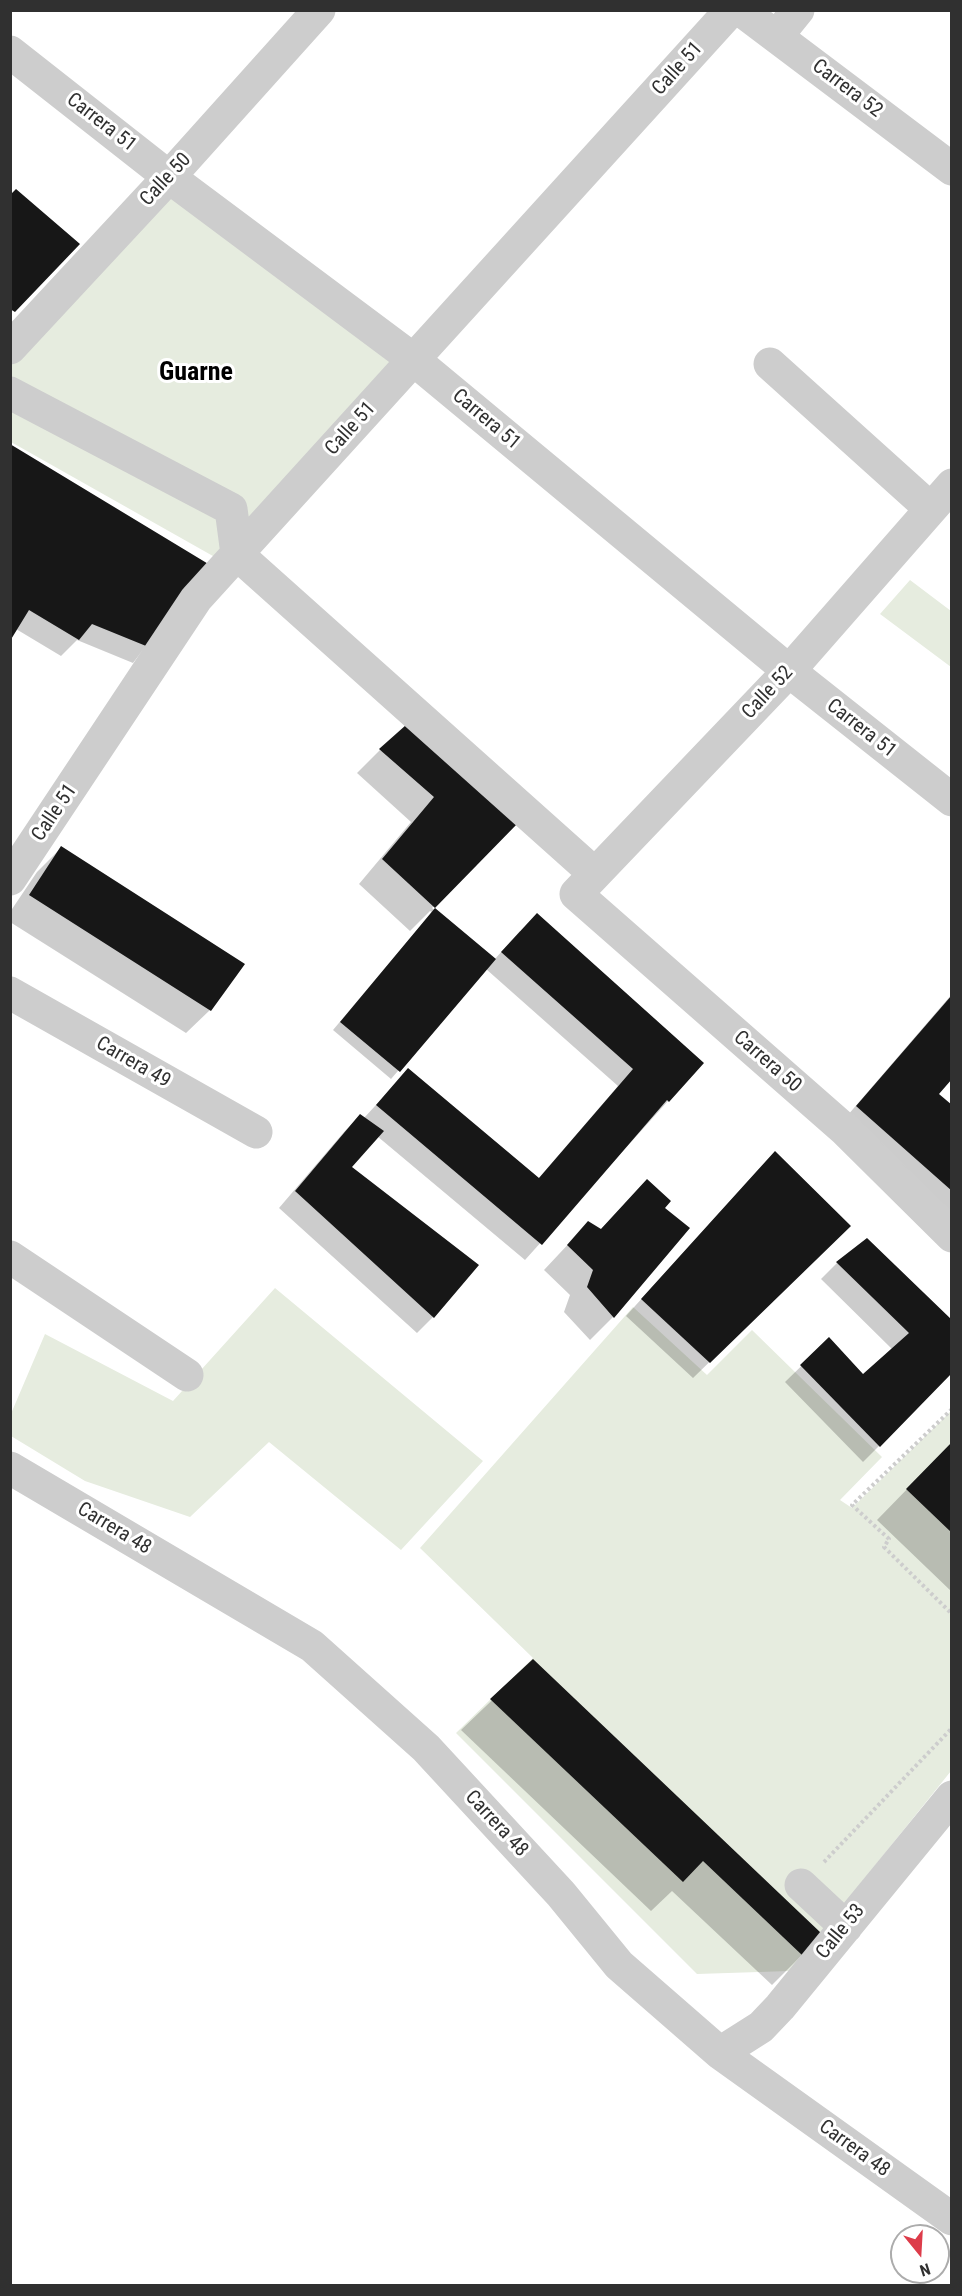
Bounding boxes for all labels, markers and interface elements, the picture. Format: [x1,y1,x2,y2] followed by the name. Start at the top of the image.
[648,37,708,101] street label: Calle 51
[807,55,887,123] street label: Carrera 52
[61,88,141,158] street label: Carrera 51
[135,148,197,212] street label: Calle 50
[159,357,233,389] district label: Guarne
[447,384,525,456] street label: Carrera 51
[321,397,381,461] street label: Calle 51
[737,661,799,725] street label: Calle 52
[821,694,901,764] street label: Carrera 51
[27,780,83,846] street label: Calle 51
[728,1026,806,1098] street label: Carrera 50
[92,1032,174,1094] street label: Carrera 49
[73,1498,155,1560] street label: Carrera 48
[459,1786,533,1862] street label: Carrera 48
[812,1900,870,1964] street label: Calle 53
[814,2115,894,2183] street label: Carrera 48
[890,2224,950,2284] north arrow
[918,2259,933,2280] text: N

